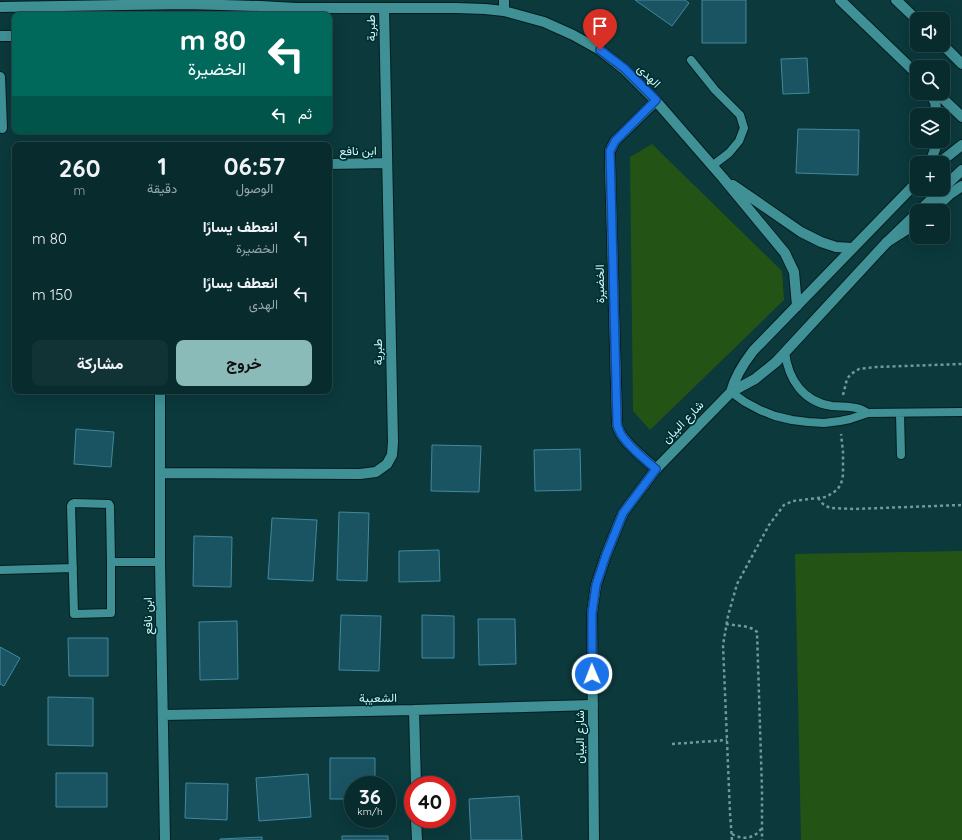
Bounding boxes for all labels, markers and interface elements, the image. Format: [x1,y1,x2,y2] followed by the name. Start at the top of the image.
[583,9,617,50] pin
[910,12,950,244] map controls
[910,12,950,52] button: sound
[363,14,379,41] street label: طبرية
[589,15,611,37] icon: arrive
[180,22,246,57] text: 80 m
[260,28,312,80] icon: left
[188,57,246,80] text: الخضيرة
[910,60,950,100] button: search
[634,61,664,91] street label: الهدى
[268,104,290,126] icon: left
[298,104,312,123] text: ثم
[910,108,950,148] button: layers
[339,143,377,160] street label: ابن نافع
[157,151,167,181] text: 1
[224,151,285,181] text: 06:57
[59,153,100,183] text: 260
[910,156,950,196] button: +
[147,180,177,196] text: دقيقة
[236,180,273,196] text: الوصول
[74,182,85,198] text: m
[910,204,950,244] button: −
[203,217,278,236] text: انعطف يسارًا
[290,227,312,249] icon: left
[32,229,67,248] text: 80 m
[236,240,278,256] text: الخضيرة
[592,264,608,304] street label: الخضيرة
[203,273,278,292] text: انعطف يسارًا
[290,283,312,305] icon: left
[32,285,72,304] text: 150 m
[249,296,278,312] text: الهدى
[370,338,386,365] street label: طبرية
[32,340,168,386] button: مشاركة
[176,340,312,386] button: خروج
[659,397,708,447] street label: شارع البيان
[140,597,157,635] street label: ابن نافع
[571,653,613,695] position arrow
[359,690,397,705] street label: الشعيبة
[572,710,589,764] street label: شارع البيان
[404,776,456,828] speed limit sign: 40
[359,784,381,809] text: 36
[357,805,383,818] text: km/h

